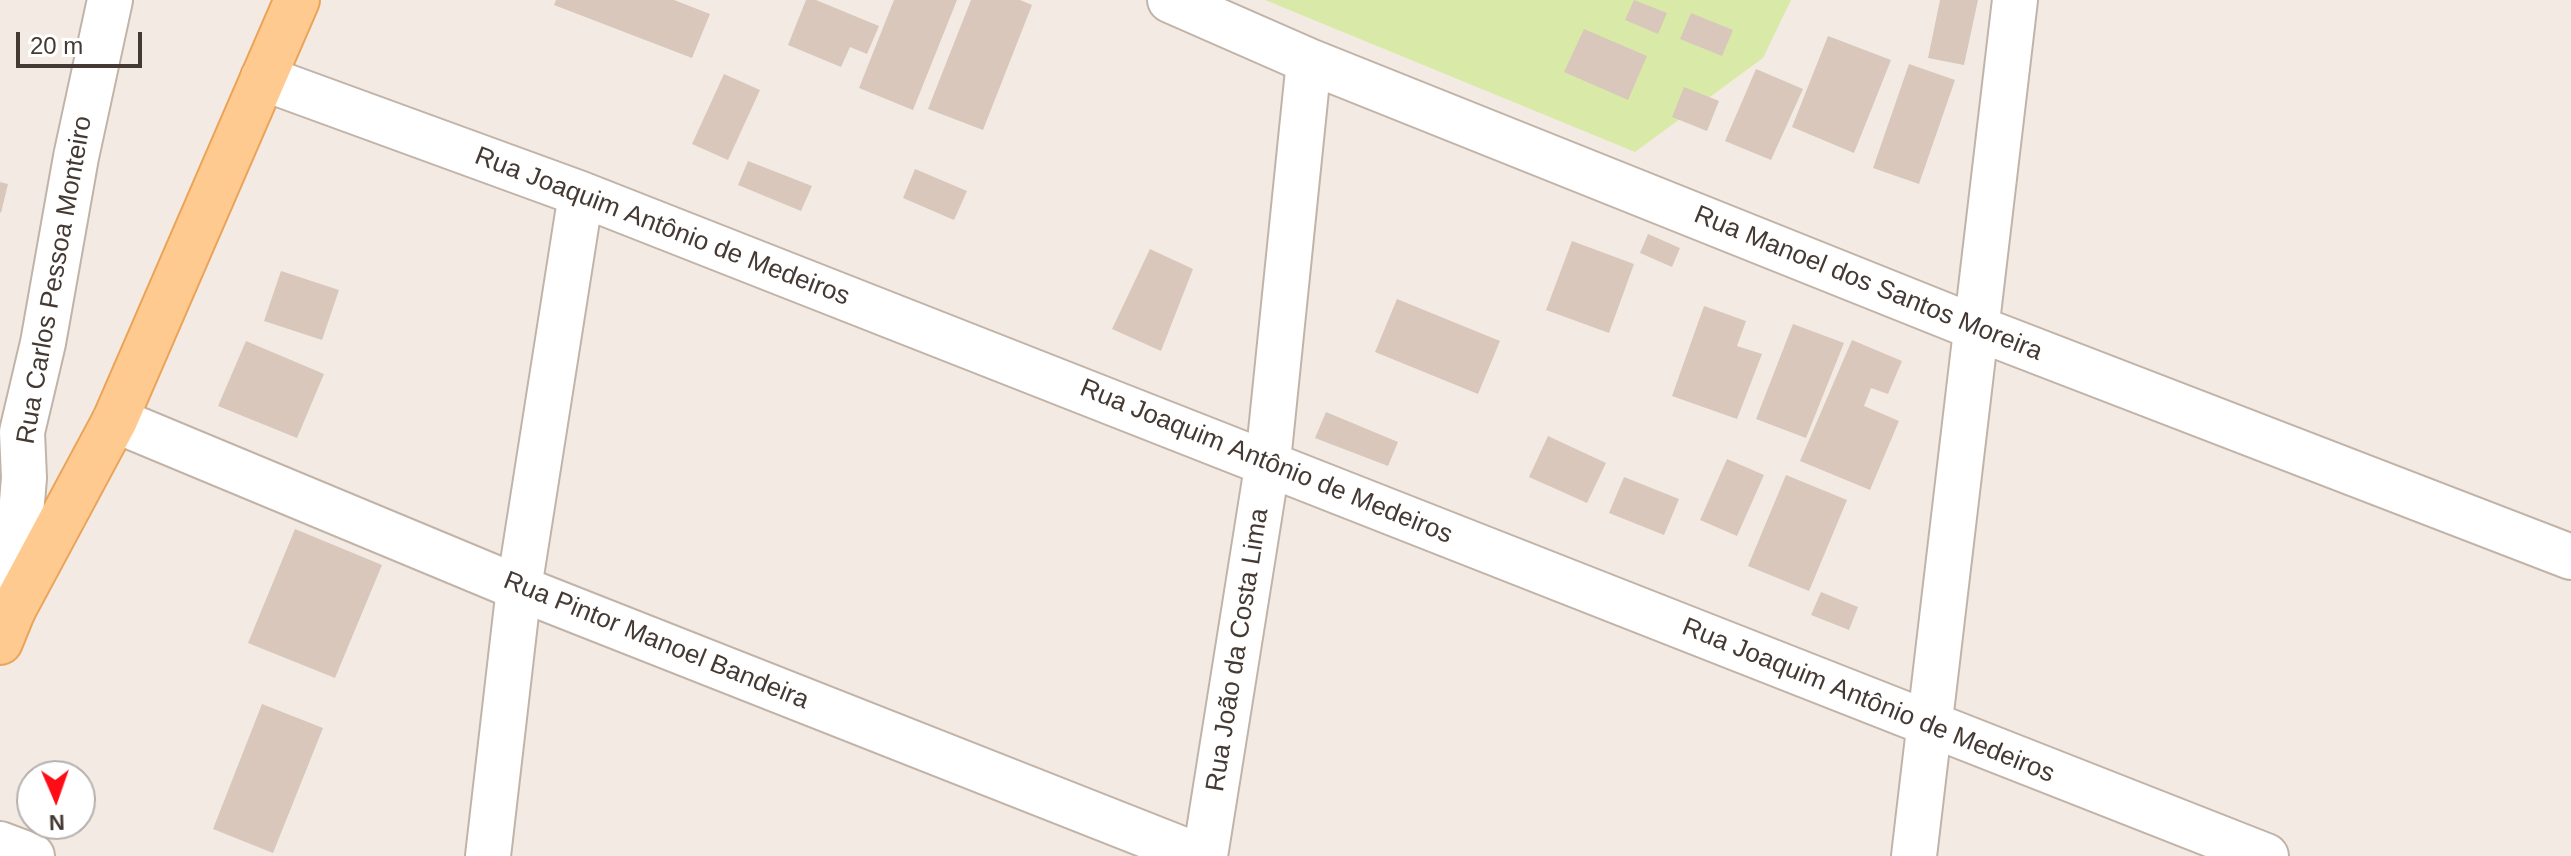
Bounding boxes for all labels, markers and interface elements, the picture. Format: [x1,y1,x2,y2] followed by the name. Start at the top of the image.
[20,16,146,66] scale bar
[30,32,83,59] text: 20 m
[11,114,99,446] street label: Rua Carlos Pessoa Monteiro
[470,141,854,313] street label: Rua Joaquim Antônio de Medeiros
[1689,200,2047,368] street label: Rua Manoel dos Santos Moreira
[1075,373,1457,551] street label: Rua Joaquim Antônio de Medeiros
[1200,506,1276,794] street label: Rua João da Costa Lima
[499,565,813,717] street label: Rua Pintor Manoel Bandeira
[1677,612,2059,790] street label: Rua Joaquim Antônio de Medeiros
[16,760,96,840] north arrow
[48,810,65,835] text: N

